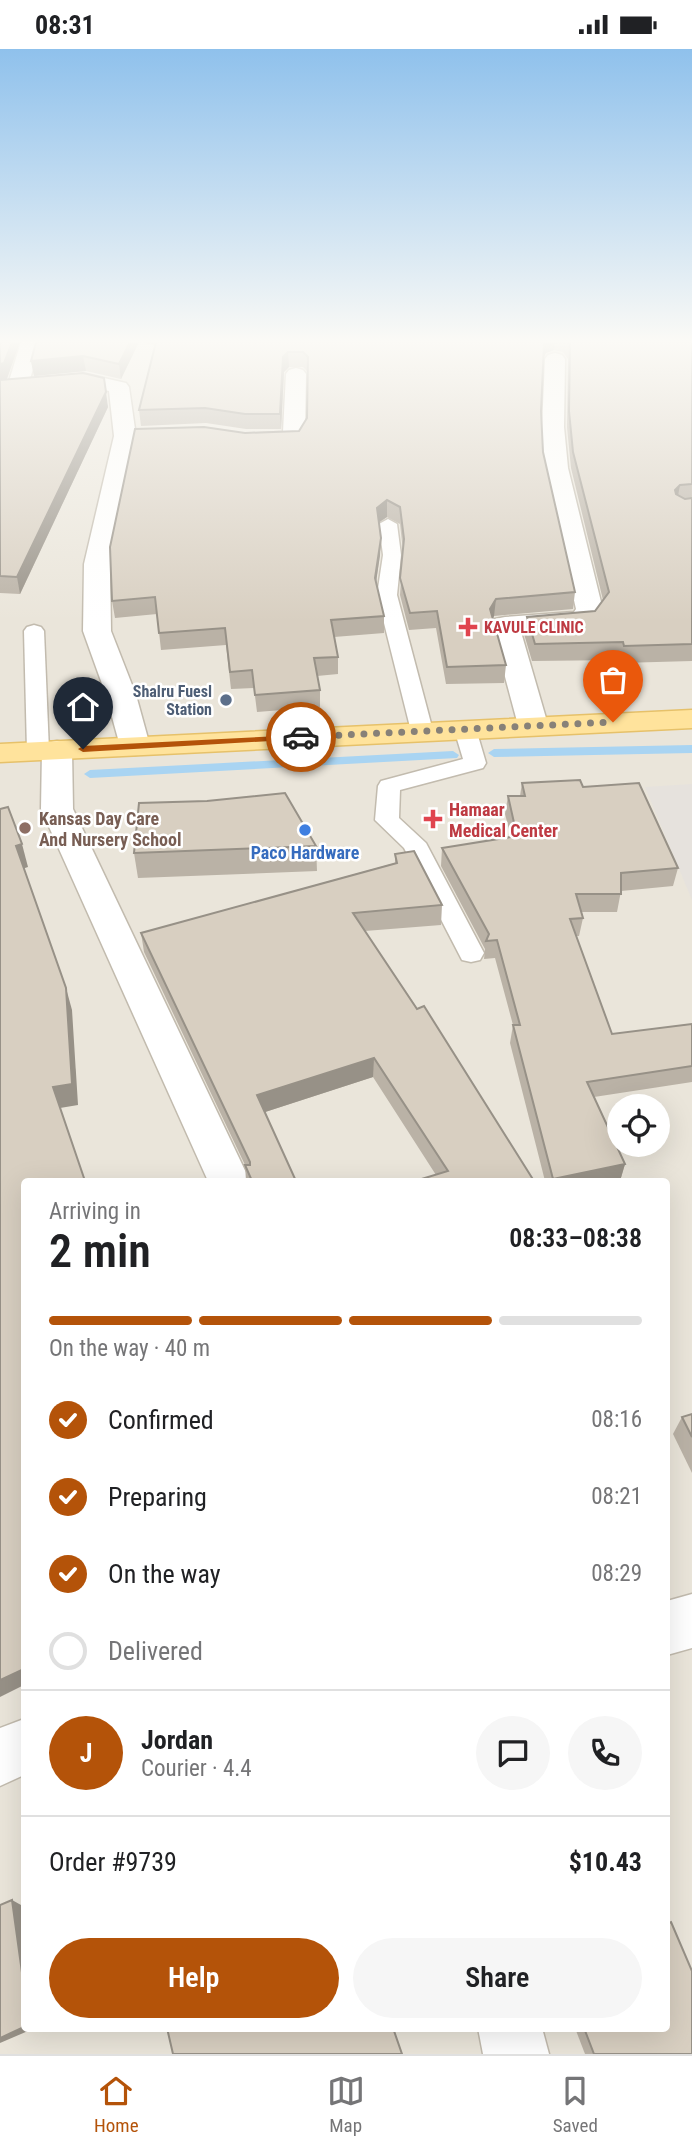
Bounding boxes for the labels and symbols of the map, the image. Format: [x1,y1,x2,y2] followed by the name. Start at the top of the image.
[458,617,478,637] marker: KAVULE CLINIC
[484,618,584,637] place label: KAVULE CLINIC
[583,650,643,722] pin
[53,677,113,749] pin
[133,682,212,719] place label: Shalru Fuesl Station
[218,692,234,708] marker: Shalru Fuesl Station
[266,702,336,772] courier
[449,799,558,841] place label: Hamaar Medical Center
[39,808,181,850] place label: Kansas Day Care And Nursery School
[423,809,443,829] marker: Hamaar Medical Center
[17,820,33,836] marker: Kansas Day Care And Nursery School
[297,822,313,838] marker: Paco Hardware
[251,842,360,863] place label: Paco Hardware

